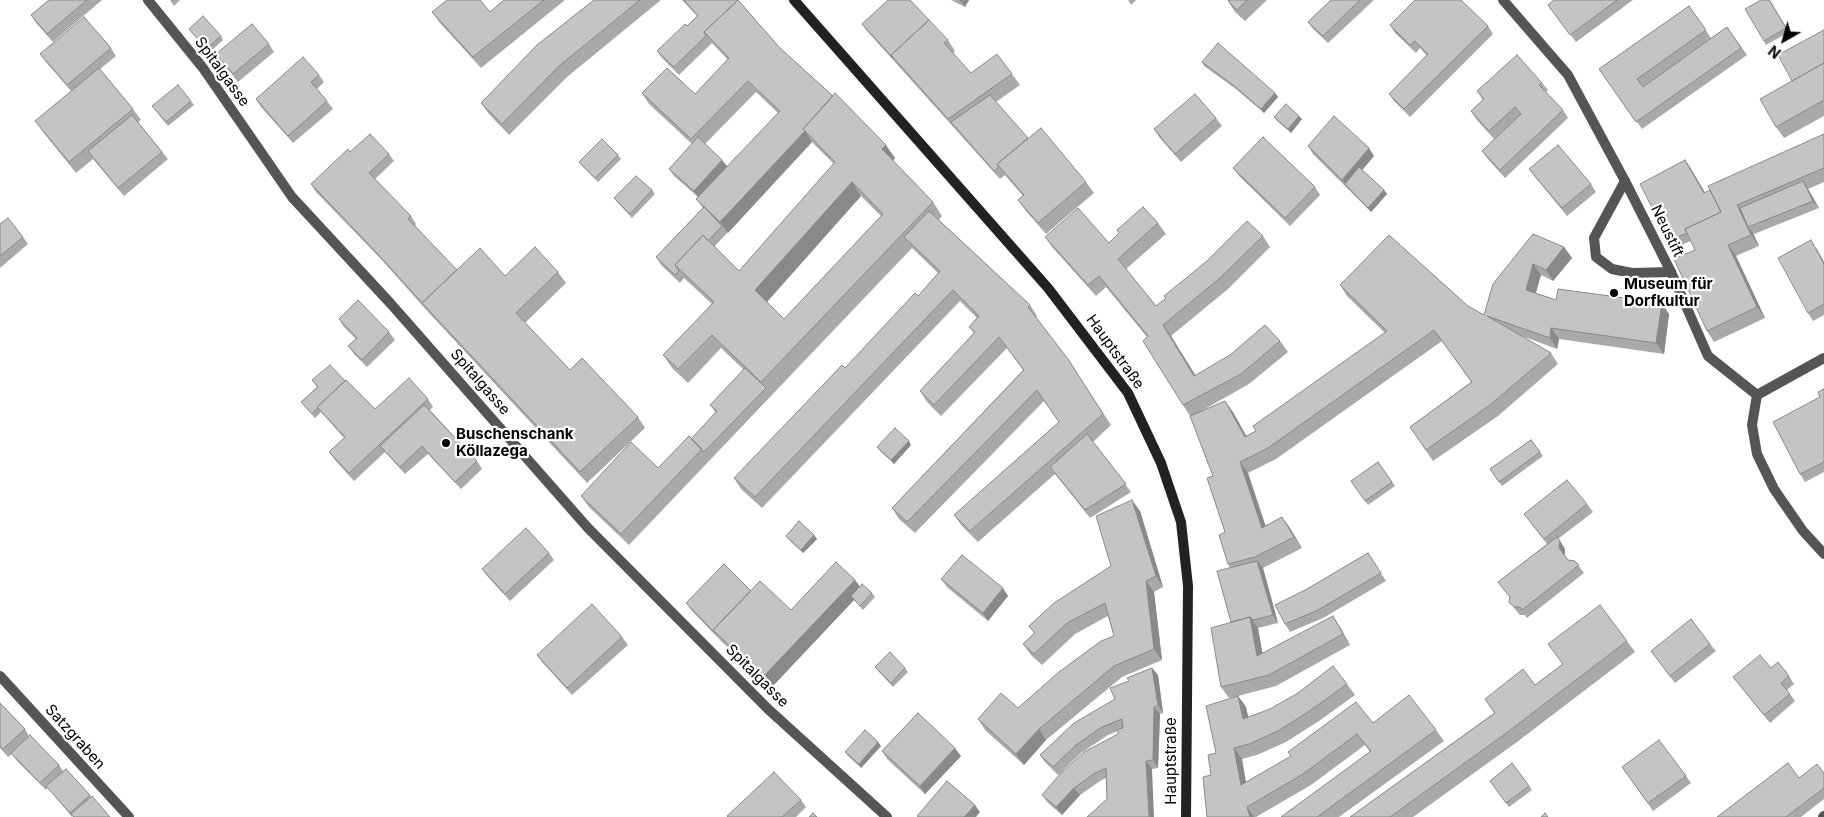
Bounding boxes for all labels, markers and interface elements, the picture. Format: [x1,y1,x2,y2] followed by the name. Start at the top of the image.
[1759,15,1809,65] north arrow
[191,34,253,110] street label: Spitalgasse
[1765,42,1784,62] text: N
[1647,202,1687,260] street label: Neustift
[1624,275,1713,310] place label: Museum für Dorfkultur
[1608,287,1620,299] marker: Museum für Dorfkultur
[1082,311,1148,393] street label: Hauptstraße
[446,345,514,419] street label: Spitalgasse
[456,425,573,460] place label: Buschenschank Köllazega
[440,437,452,449] marker: Buschenschank Köllazega
[722,641,792,711] street label: Spitalgasse
[41,701,109,773] street label: Satzgraben
[1162,717,1180,805] street label: Hauptstraße

